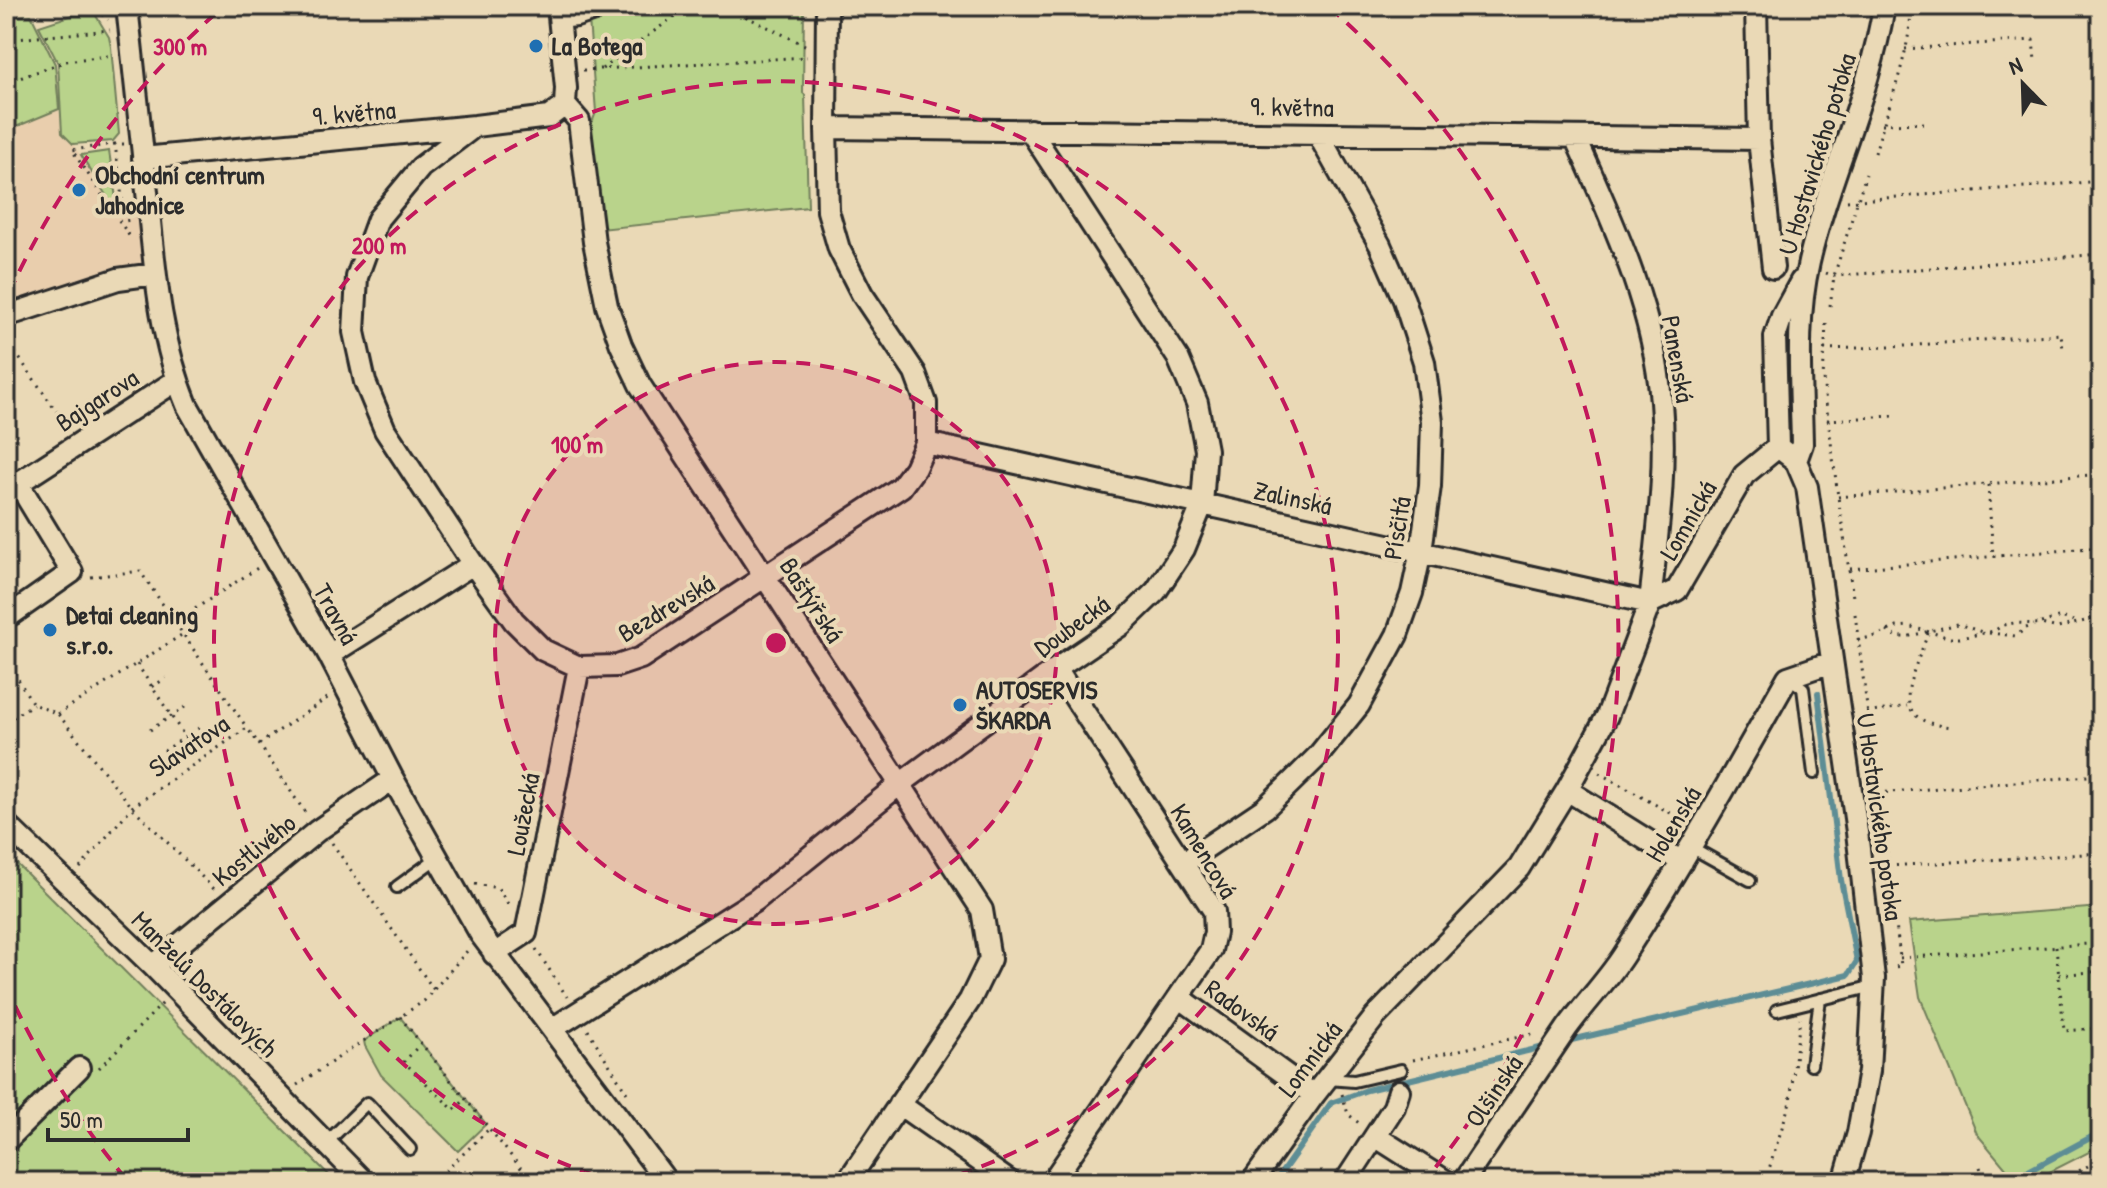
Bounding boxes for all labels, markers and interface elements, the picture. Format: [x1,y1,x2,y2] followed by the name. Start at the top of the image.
[552,28,643,64] place label: La Botega
[153,30,207,62] text: 300 m
[527,37,545,55] marker: La Botega
[1983,44,2063,124] north arrow
[1769,49,1864,259] street label: U Hostavického potoka
[2004,49,2027,82] text: N
[1250,88,1334,125] street label: 9. května
[311,91,397,134] street label: 9. května
[95,157,265,222] place label: Obchodní centrum Jahodnice
[70,181,88,199] marker: Obchodní centrum Jahodnice
[352,229,406,261] text: 200 m
[1654,313,1703,405] street label: Panenská
[48,360,145,439] street label: Bajgarova
[551,428,603,460] text: 100 m
[1251,472,1335,523] street label: Zalinská
[1651,474,1724,566] street label: Lomnická
[1374,494,1419,562] street label: Písčitá
[772,551,853,649] street label: Baštýřská
[611,565,720,650] street label: Bezdrevská
[305,577,367,651] street label: Travná
[1027,586,1117,665] street label: Doubecká
[66,597,199,662] place label: Detai cleaning s.r.o.
[41,621,59,639] marker: Detai cleaning s.r.o.
[762,629,790,657] centre of rings
[976,672,1098,737] place label: AUTOSERVIS ŠKARDA
[951,696,969,714] marker: AUTOSERVIS ŠKARDA
[142,706,236,785] street label: Slavatova
[1849,711,1912,923] street label: U Hostavického potoka
[497,770,548,858] street label: Loužecká
[1636,779,1709,868] street label: Holenská
[1162,797,1246,905] street label: Kamencová
[205,805,303,894] street label: Kostlivého
[124,903,286,1065] street label: Manželů Dostálových
[1198,971,1287,1048] street label: Radovská
[1270,1014,1350,1104] street label: Lomnická
[1457,1048,1530,1134] street label: Olšinská
[48,1092,188,1142] scale bar
[60,1103,103,1135] text: 50 m

